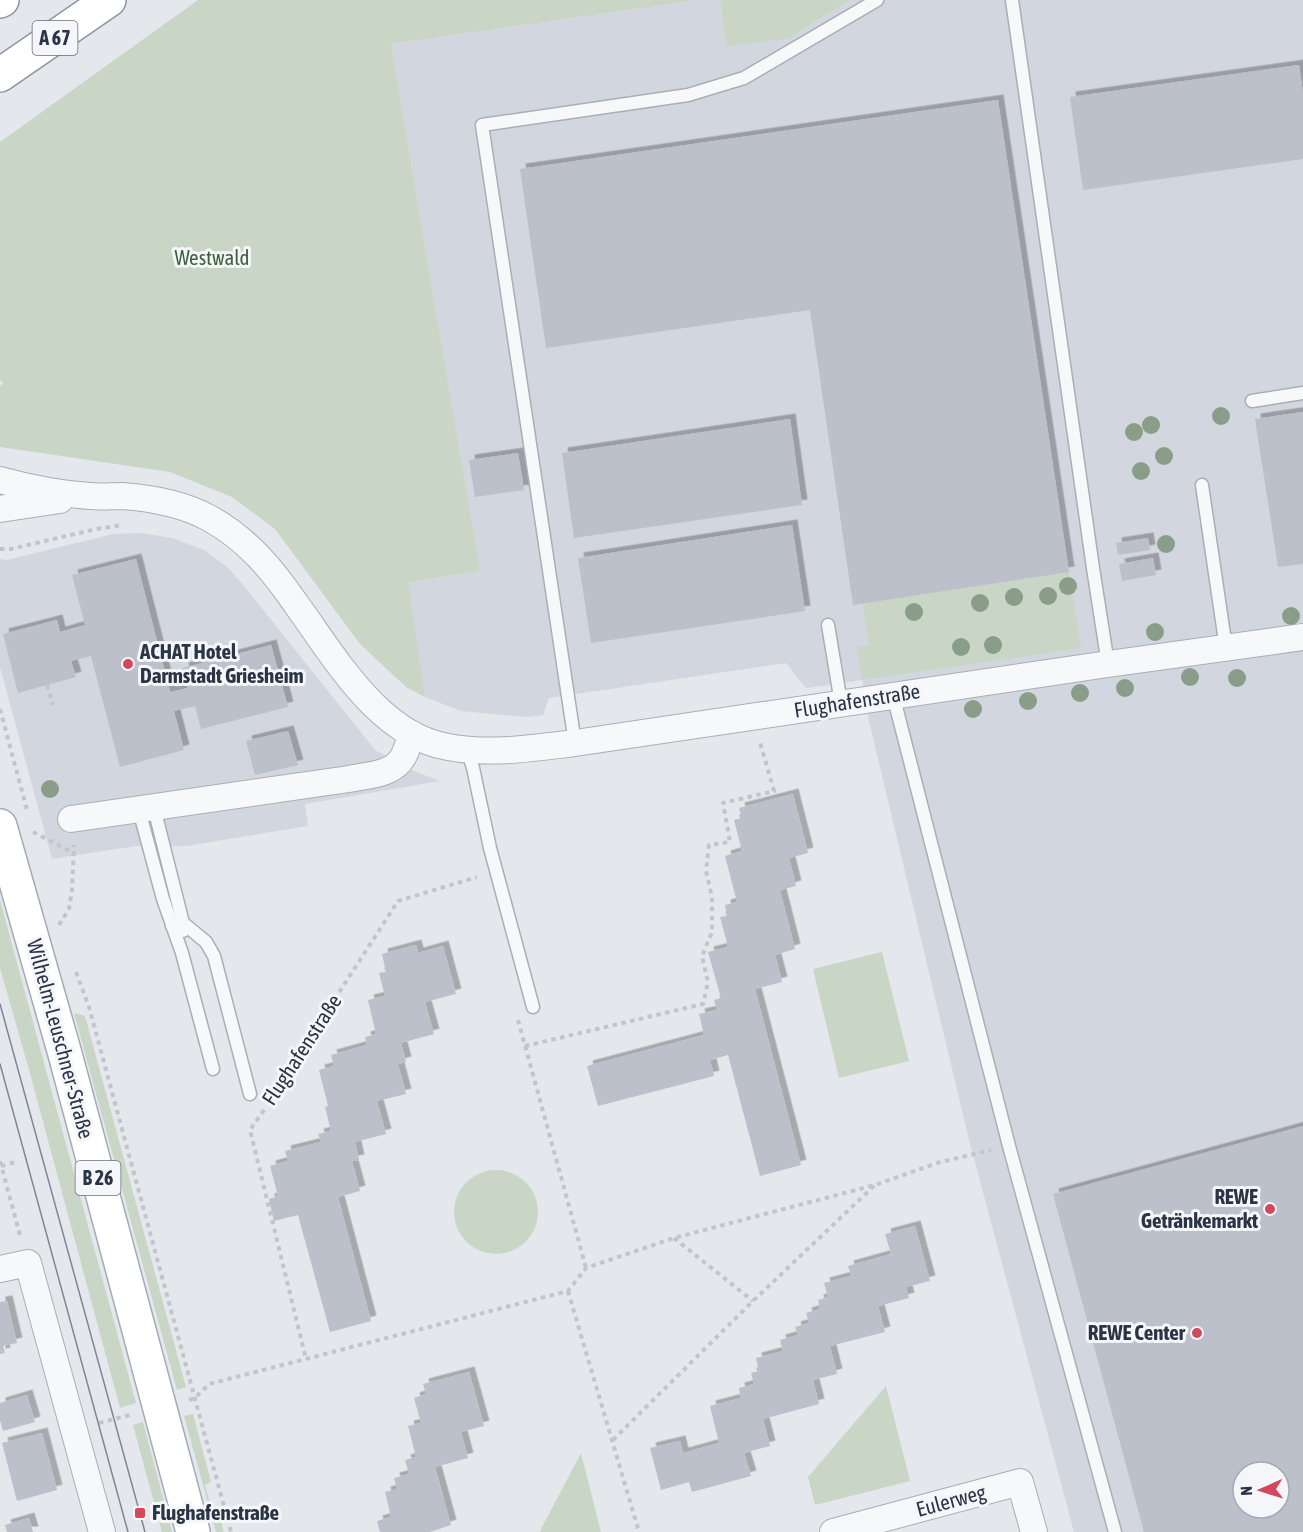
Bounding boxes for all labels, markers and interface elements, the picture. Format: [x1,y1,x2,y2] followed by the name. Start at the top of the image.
[32,21,78,55] road number: A 67
[175,245,250,269] park label: Westwald
[139,639,304,687] place label: ACHAT Hotel Darmstadt Griesheim
[121,657,135,671] marker: ACHAT Hotel Darmstadt Griesheim
[792,678,921,722] street label: Flughafenstraße
[23,936,99,1141] street label: Wilhelm-Leuschner-Straße
[256,990,346,1109] street label: Flughafenstraße
[76,1161,120,1195] road number: B 26
[1141,1184,1258,1232] place label: REWE Getränkemarkt
[1263,1202,1277,1216] marker: REWE Getränkemarkt
[1088,1320,1186,1344] place label: REWE Center
[1190,1326,1204,1340] marker: REWE Center
[1231,1460,1291,1520] north arrow
[913,1479,988,1521] street label: Eulerweg
[1237,1486,1255,1496] text: N
[152,1500,279,1524] place label: Flughafenstraße
[133,1506,147,1520] marker: Flughafenstraße

